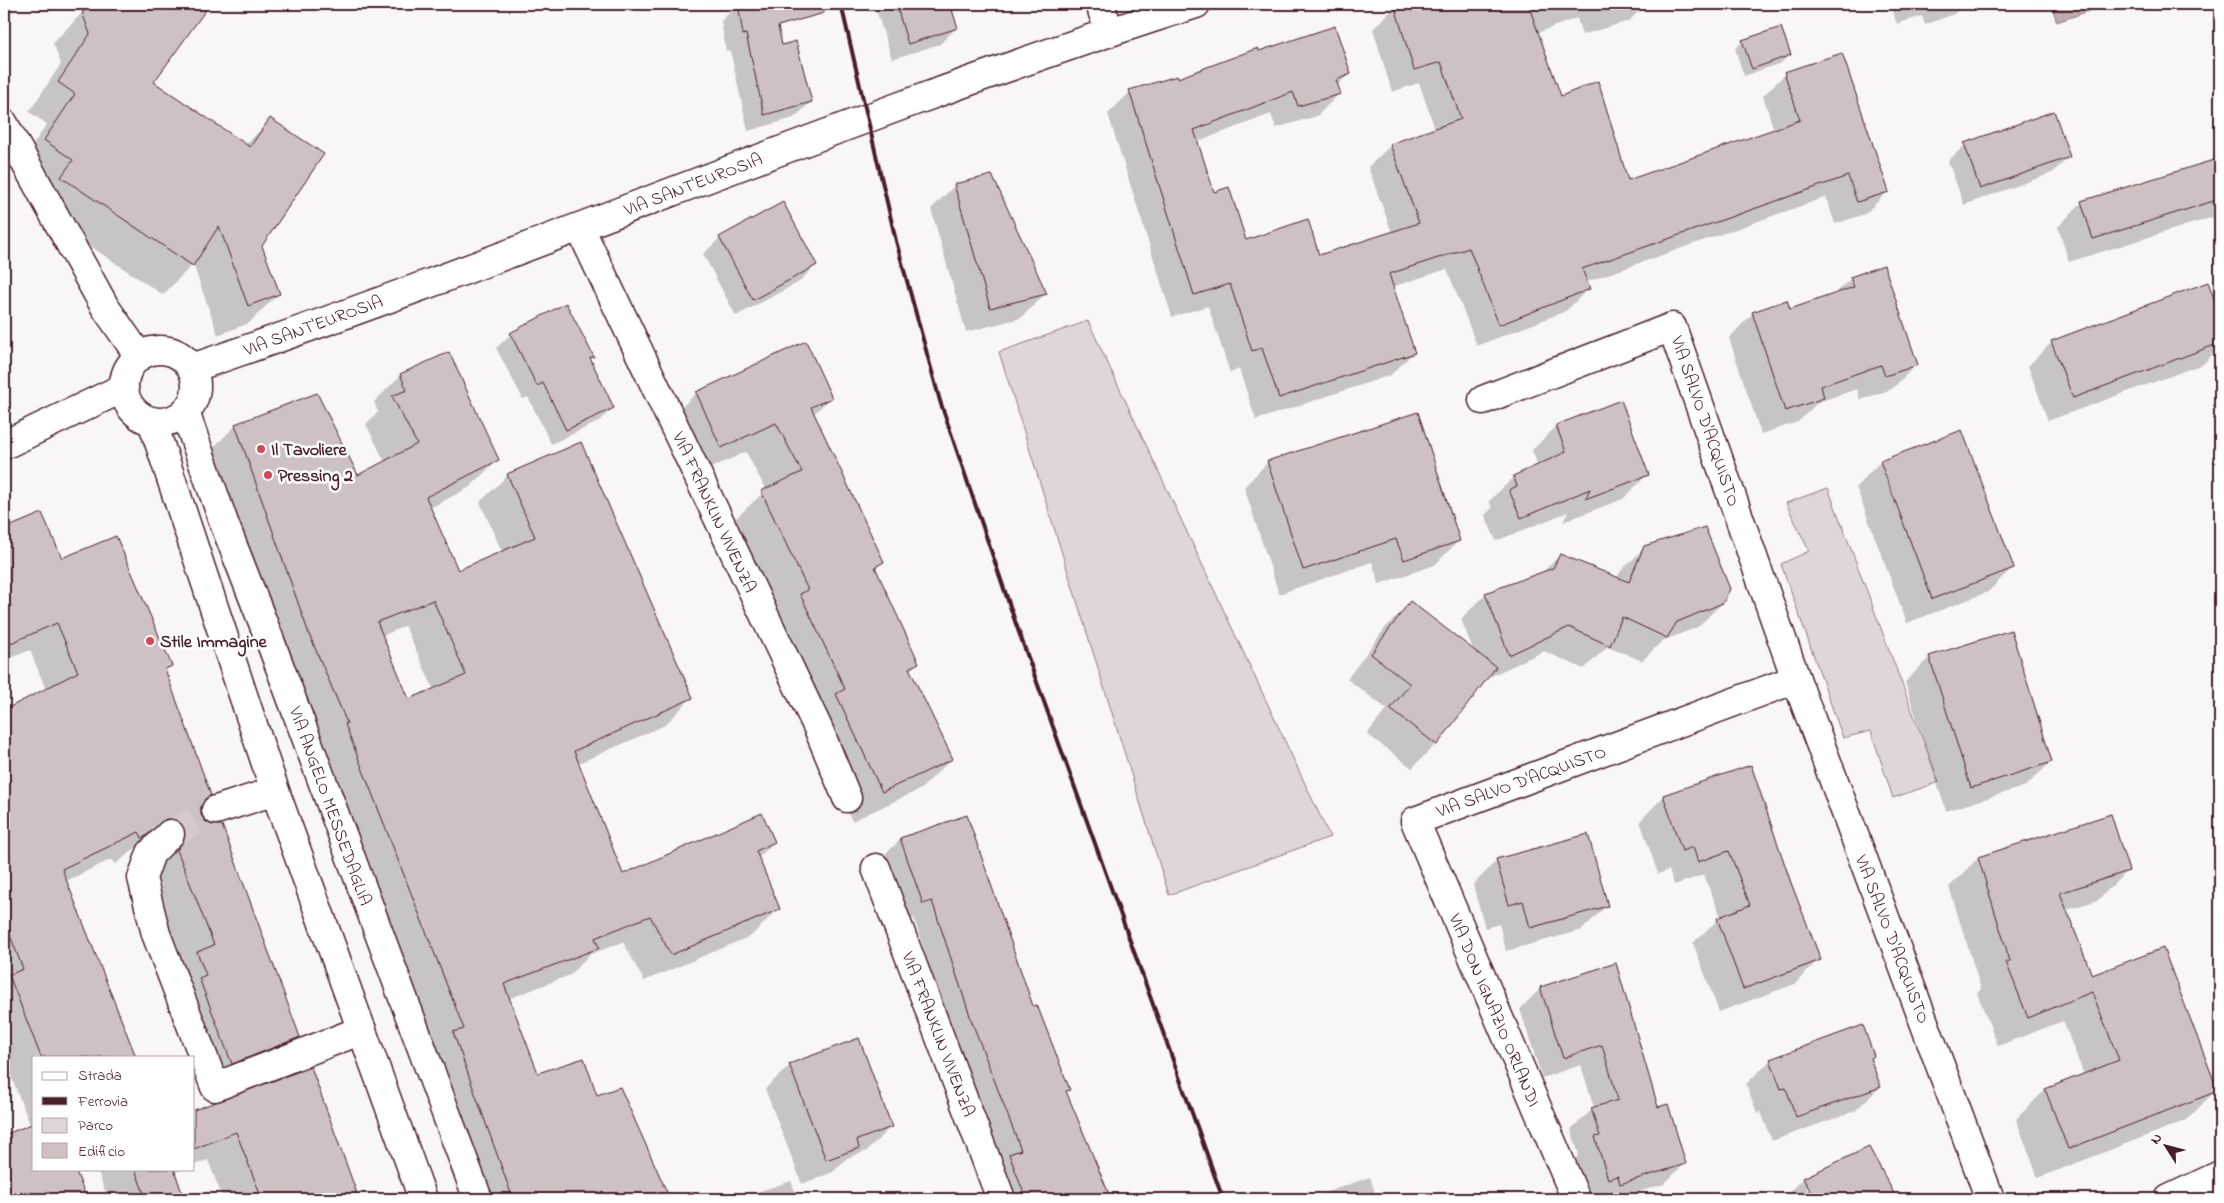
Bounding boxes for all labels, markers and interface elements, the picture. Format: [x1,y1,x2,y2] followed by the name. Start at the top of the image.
[620,147,767,225] street label: VIA SANT'EUROSIA
[240,290,387,364] street label: VIA SANT'EUROSIA
[1662,332,1746,510] street label: VIA SALVO D'ACQUISTO
[664,427,762,598] street label: VIA FRANKLIN VIVENZA
[271,438,347,464] place label: Il Tavoliere
[255,443,267,455] marker: Il Tavoliere
[278,464,353,491] place label: Pressing 2
[262,469,274,481] marker: Pressing 2
[160,630,268,657] place label: Stile Immagine
[144,635,156,647] marker: Stile Immagine
[281,703,377,910] street label: VIA ANGELO MESSEDAGLIA
[1432,740,1610,826] street label: VIA SALVO D'ACQUISTO
[1847,851,1935,1028] street label: VIA SALVO D'ACQUISTO
[1440,909,1546,1111] street label: VIA DON IGNAZIO ORLANDI
[893,947,981,1121] street label: VIA FRANKLIN VIVENZA
[32,1056,195,1170] legend
[78,1065,122,1087] text: Strada
[77,1091,128,1113] text: Ferrovia
[78,1115,113,1137] text: Parco
[2142,1120,2192,1170] north arrow
[2145,1129,2168,1149] text: N
[78,1141,125,1163] text: Edificio

